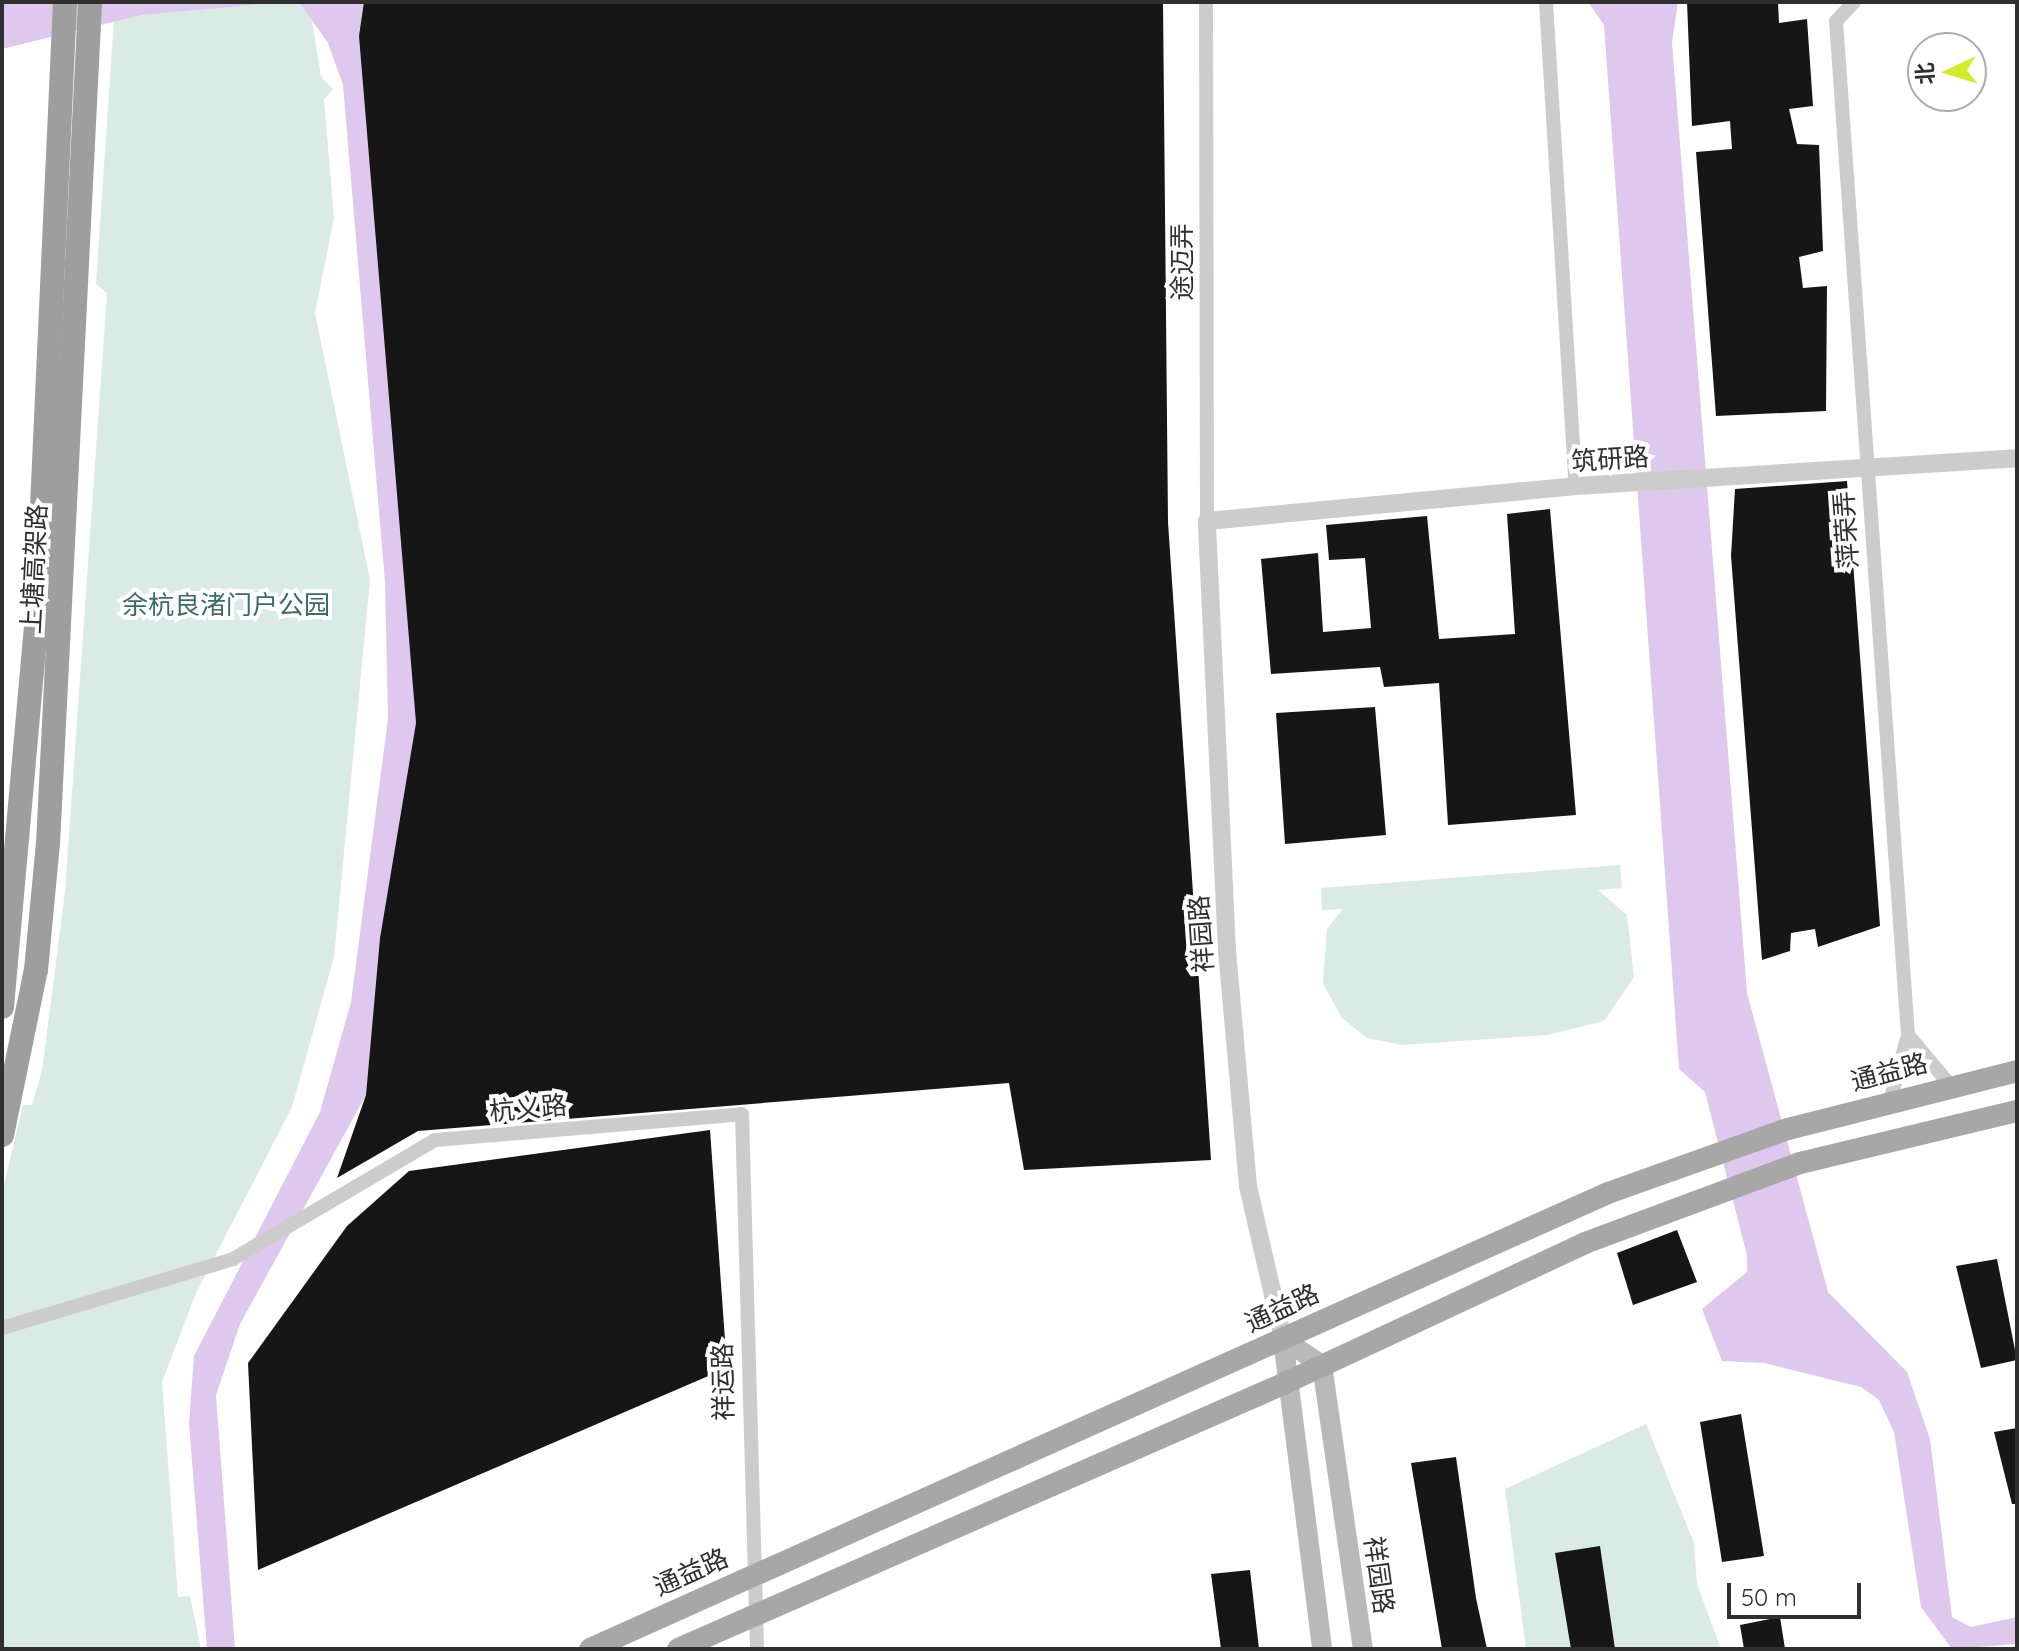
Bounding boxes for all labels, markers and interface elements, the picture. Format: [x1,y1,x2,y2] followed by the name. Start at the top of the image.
[1907,32,1987,112] north arrow
[1910,62,1940,86] text: 北
[1166,223,1198,301] street label: 途迈弄
[1570,441,1650,477] street label: 筑研路
[1828,490,1864,570] street label: 萍荣弄
[15,503,53,635] street label: 上塘高架路
[122,589,330,621] park label: 余杭良渚门户公园
[1183,894,1219,974] street label: 祥园路
[1847,1047,1931,1097] street label: 通益路
[488,1089,568,1127] street label: 杭义路
[1240,1277,1324,1339] street label: 通益路
[707,1343,739,1421] street label: 祥运路
[1358,1534,1400,1616] street label: 祥园路
[649,1542,733,1602] street label: 通益路
[1731,1567,1865,1617] scale bar
[1741,1582,1797,1612] text: 50 m

